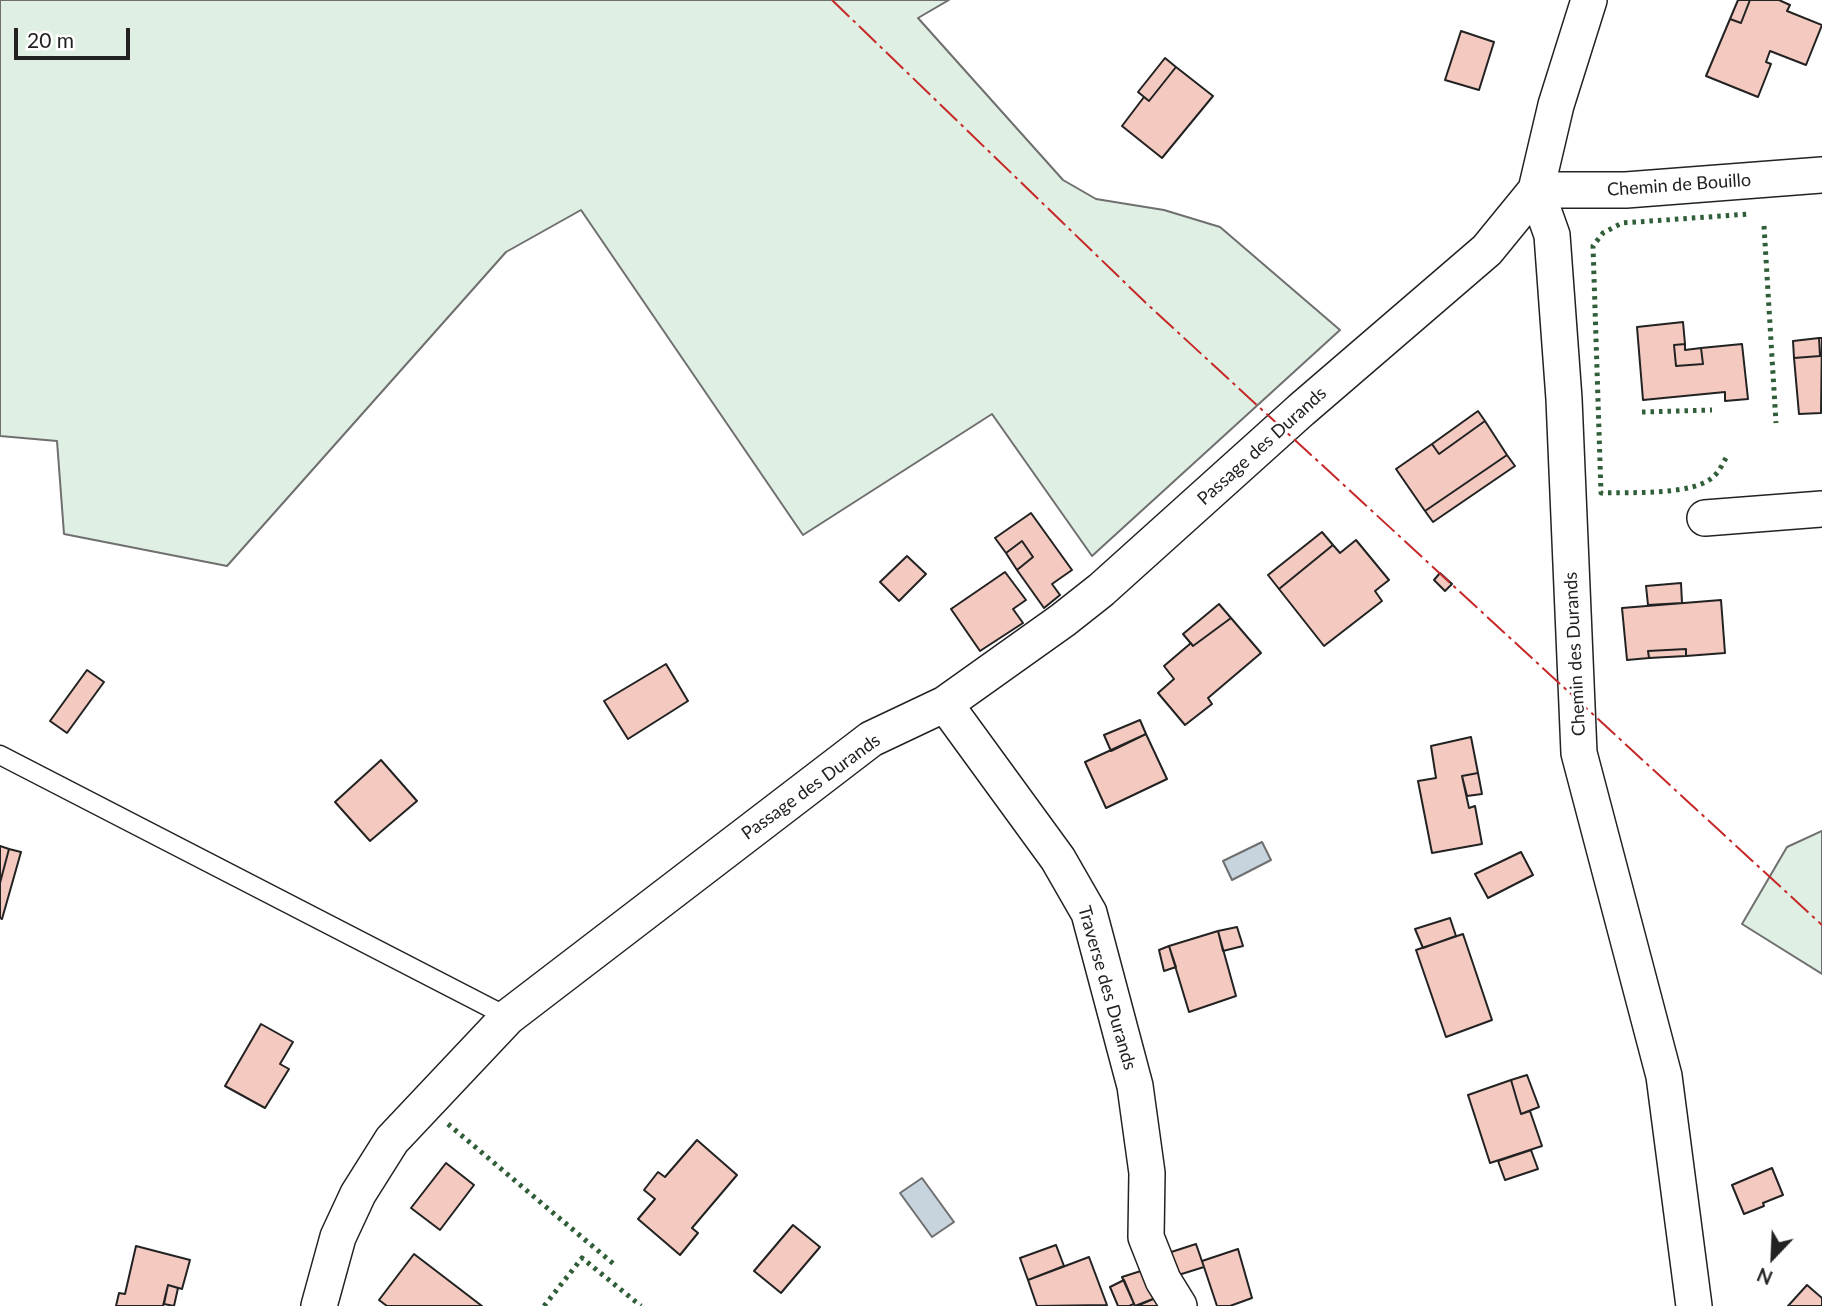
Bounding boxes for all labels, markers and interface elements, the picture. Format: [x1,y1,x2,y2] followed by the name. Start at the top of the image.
[18,14,133,58] scale bar
[27,27,74,52] text: 20 m
[1606,169,1752,201] street label: Chemin de Bouillo
[1193,382,1331,510] street label: Passage des Durands
[1560,571,1590,737] street label: Chemin des Durands
[737,729,885,845] street label: Passage des Durands
[1073,904,1141,1072] street label: Traverse des Durands
[1738,1222,1808,1292] north arrow
[1753,1263,1776,1290] text: N

